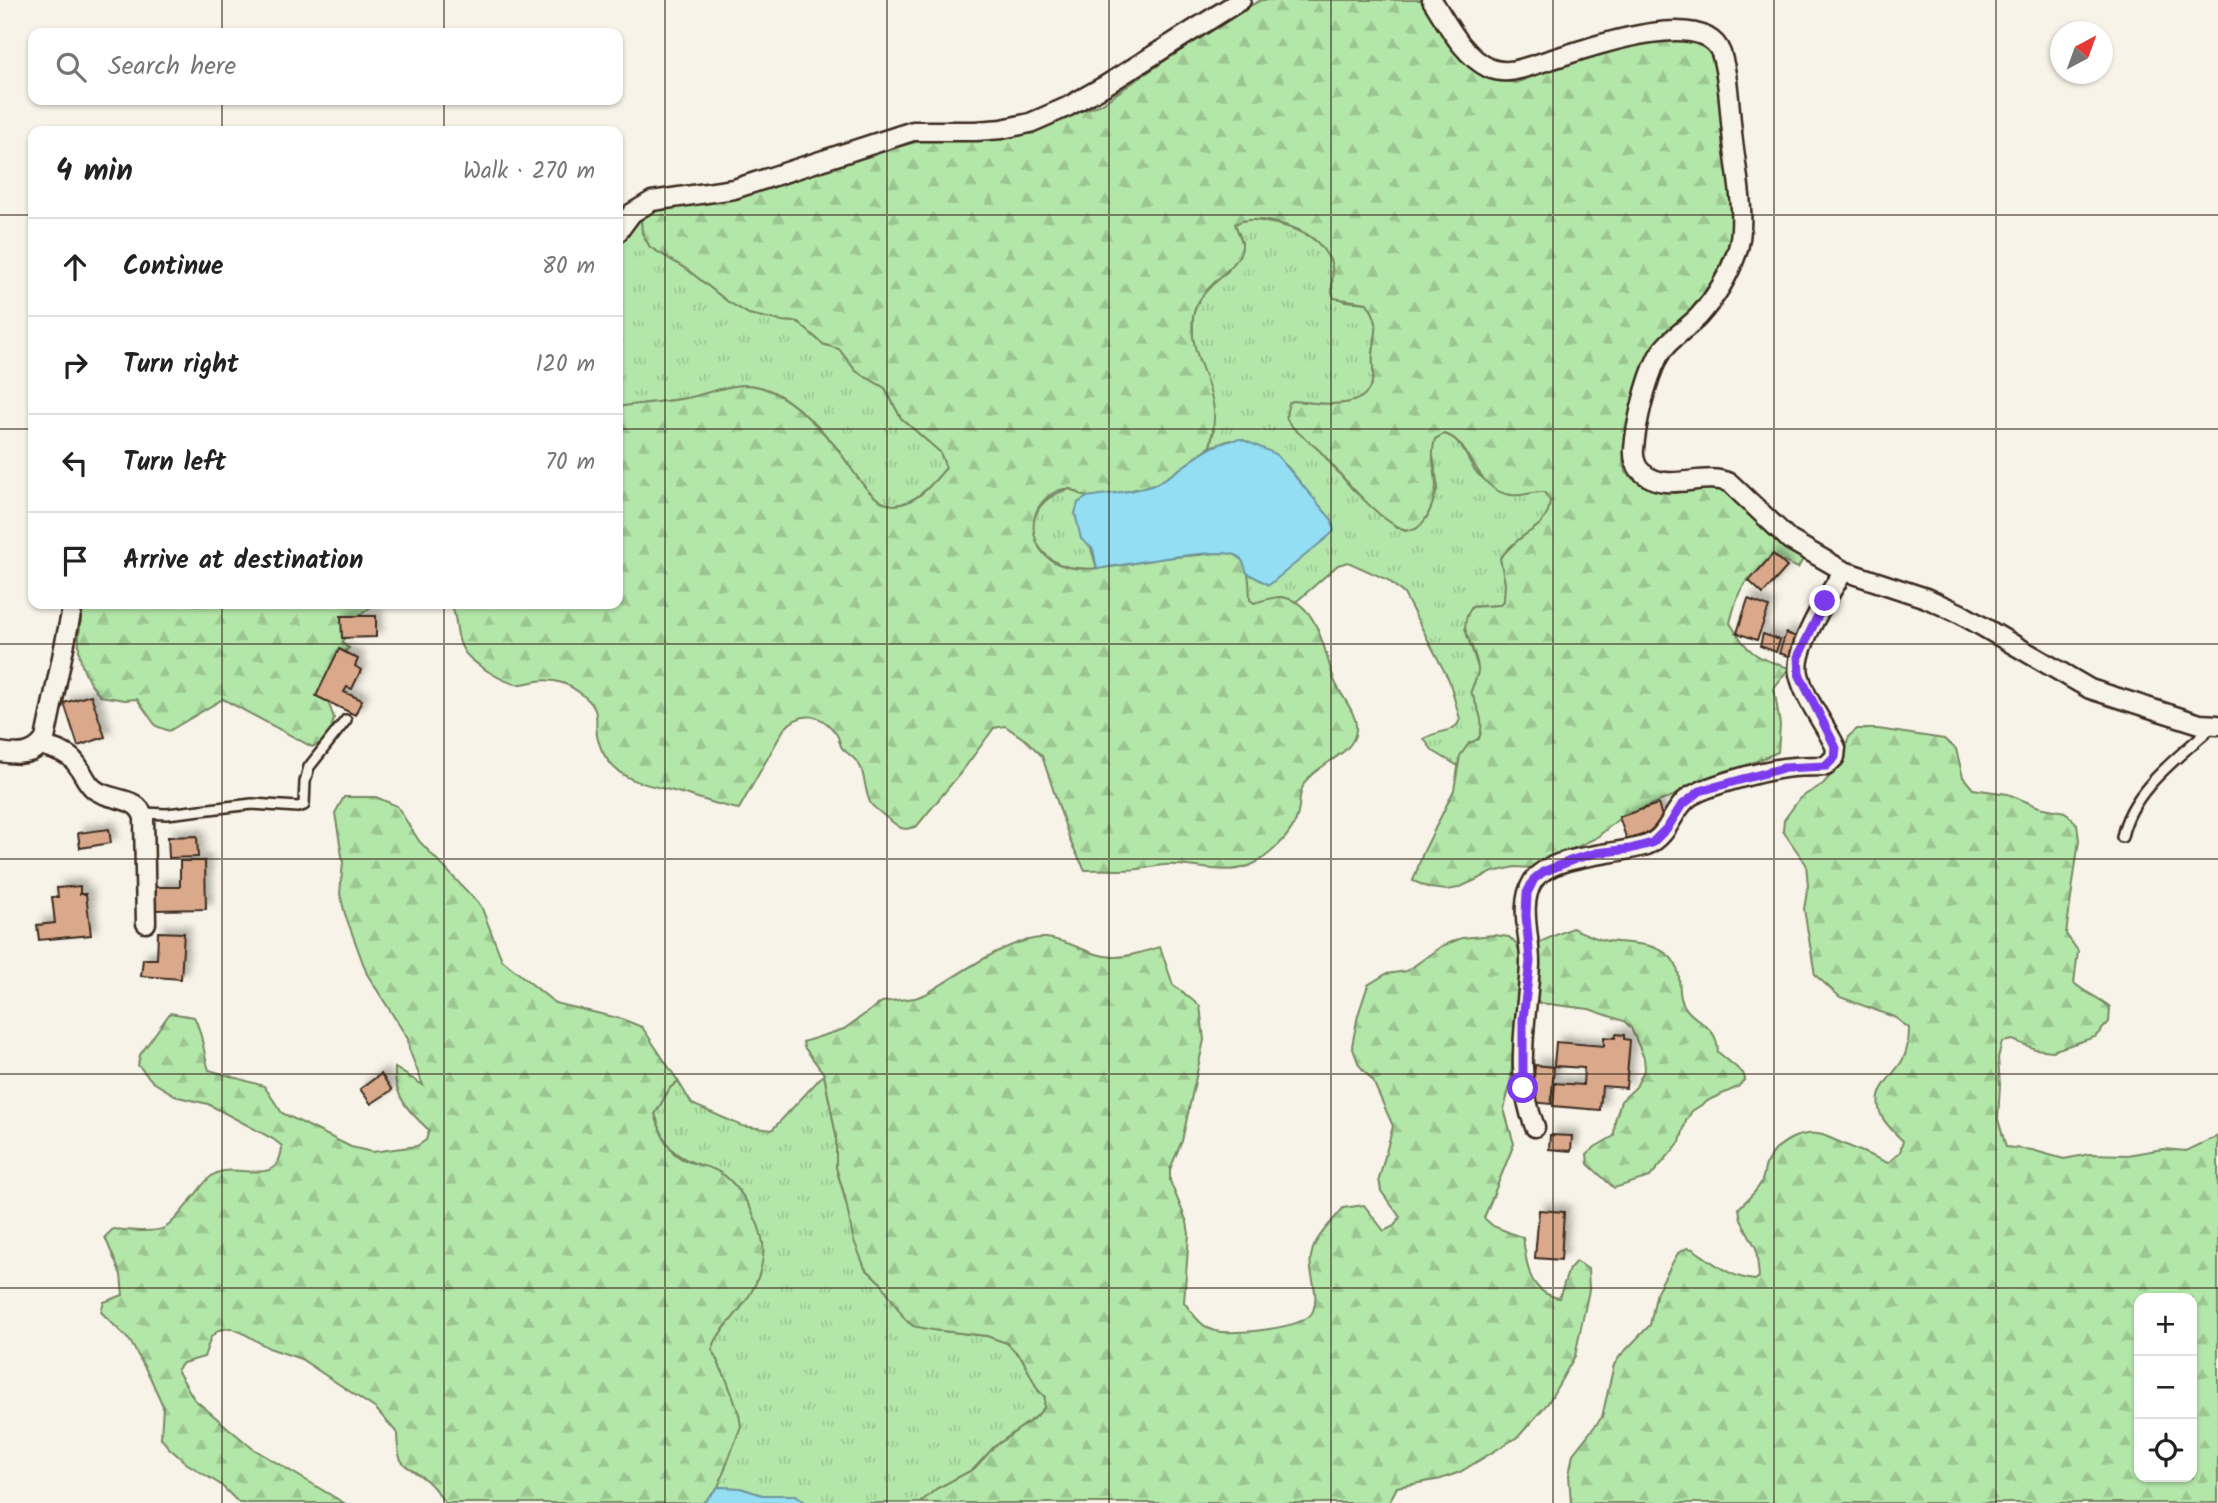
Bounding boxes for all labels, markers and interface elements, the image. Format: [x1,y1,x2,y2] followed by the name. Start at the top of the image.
[2050,21,2113,84] north arrow
[28,28,623,105] search box
[108,46,236,88] text: Search here
[52,48,90,86] icon: search
[56,148,133,196] text: 4 min
[463,154,595,190] text: Walk · 270 m
[123,246,224,288] text: Continue
[56,248,94,286] icon: ahead
[542,249,595,285] text: 80 m
[123,344,239,386] text: Turn right
[56,346,94,384] icon: right
[535,347,595,383] text: 120 m
[123,442,226,484] text: Turn left
[56,444,94,482] icon: left
[545,445,595,481] text: 70 m
[123,540,363,582] text: Arrive at destination
[56,542,94,580] icon: arrive
[1809,585,1840,616] route end
[1507,1072,1538,1103] route start
[2134,1293,2197,1482] map controls
[2134,1293,2197,1356] button: +
[2134,1356,2197,1419] button: −
[2134,1419,2197,1482] button: locate

